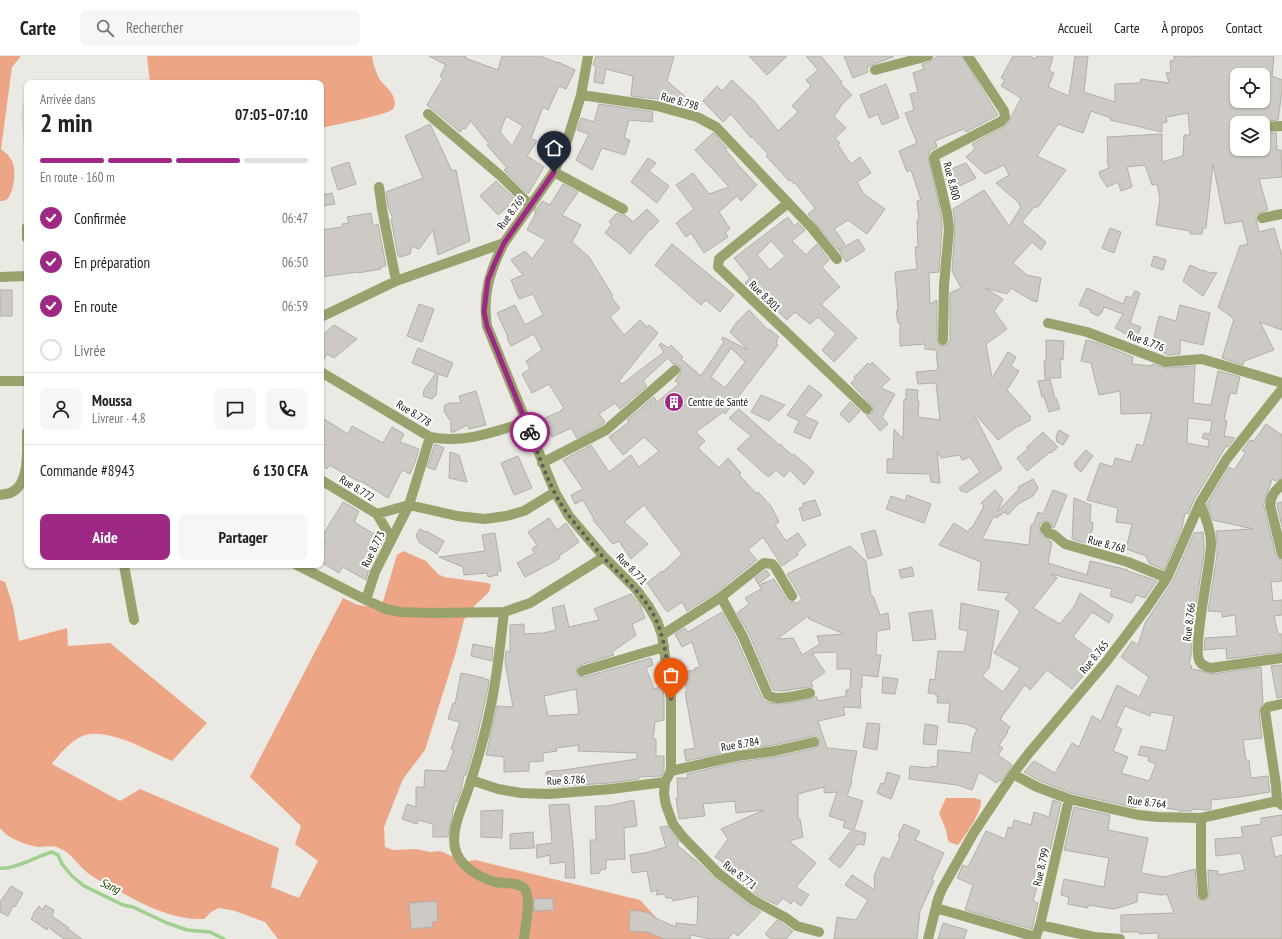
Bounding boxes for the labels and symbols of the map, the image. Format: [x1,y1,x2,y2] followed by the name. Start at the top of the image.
[659,89,701,113] street label: Rue 8.798
[537,131,571,172] pin
[940,161,964,202] street label: Rue 8.800
[494,192,528,232] street label: Rue 8.769
[746,278,784,315] street label: Rue 8.801
[1125,328,1167,354] street label: Rue 8.776
[663,391,685,413] building icon: Centre de Santé
[688,395,749,409] place label: Centre de Santé
[394,397,434,429] street label: Rue 8.778
[510,412,550,452] courier
[337,472,377,504] street label: Rue 8.772
[358,529,388,569] street label: Rue 8.773
[1087,532,1128,556] street label: Rue 8.768
[614,550,651,588] street label: Rue 8.771
[1180,602,1198,642] street label: Rue 8.766
[1076,638,1112,676] street label: Rue 8.765
[654,658,688,699] pin
[720,734,760,754] street label: Rue 8.784
[546,772,586,788] street label: Rue 8.786
[1127,793,1167,811] street label: Rue 8.764
[1030,847,1052,887] street label: Rue 8.799
[720,858,760,892] street label: Rue 8.771
[98,875,123,897] water label: Sang

